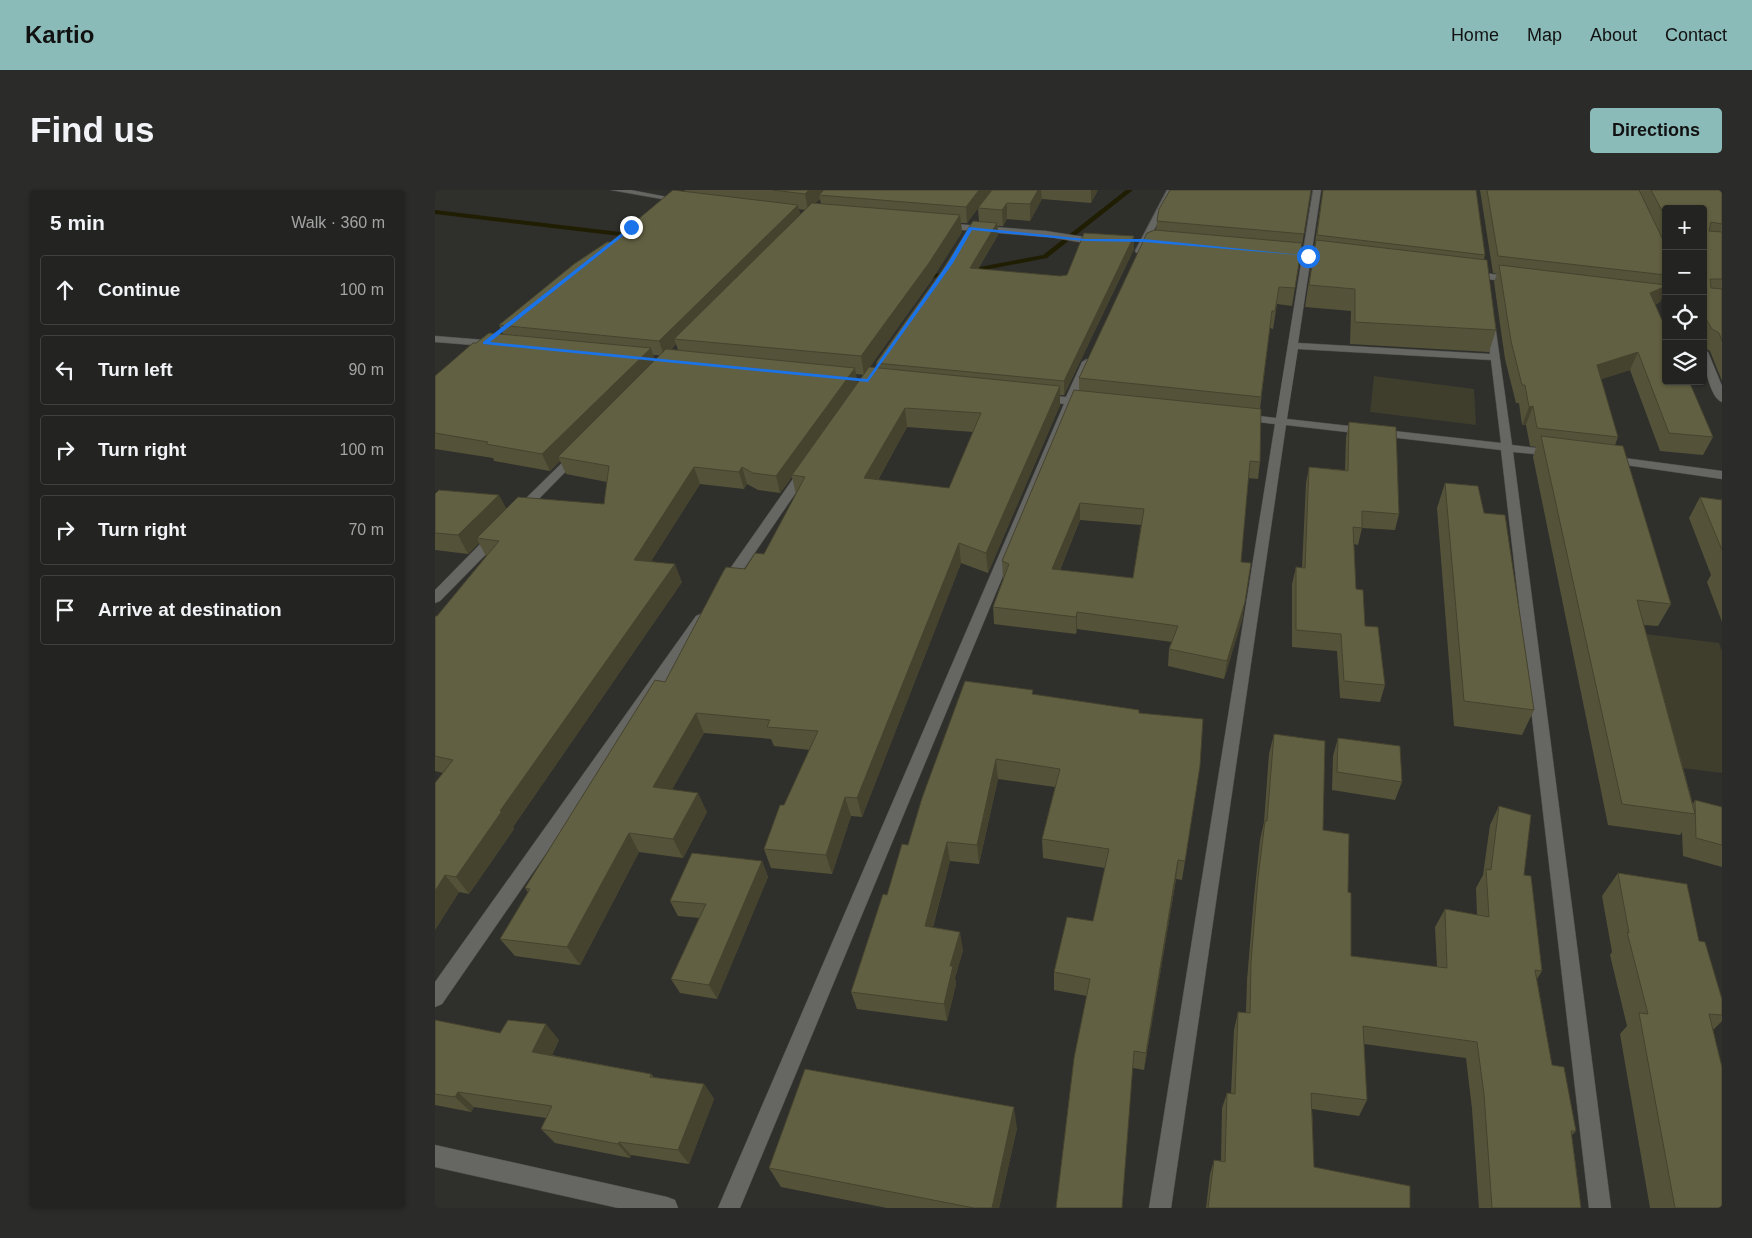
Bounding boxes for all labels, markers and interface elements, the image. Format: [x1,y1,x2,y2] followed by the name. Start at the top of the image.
[25,21,94,48] text: Kartio
[1451,25,1499,45] text: Home
[1527,25,1562,45] text: Map
[1590,25,1637,45] text: About
[1665,25,1727,45] text: Contact
[1590,108,1722,153] button: Directions
[30,110,154,149] text: Find us
[1662,205,1707,385] map controls
[1662,205,1707,250] button: +
[50,211,105,234] text: 5 min
[291,214,385,231] text: Walk · 360 m
[620,216,643,239] route end
[1297,245,1320,268] route start
[1662,250,1707,295] button: −
[51,276,79,304] icon: ahead
[98,279,180,300] text: Continue
[340,281,384,298] text: 100 m
[1662,295,1707,340] button: locate
[1662,340,1707,385] button: layers
[51,356,79,384] icon: left
[98,359,173,380] text: Turn left
[348,361,384,378] text: 90 m
[51,436,79,464] icon: right
[98,439,186,460] text: Turn right
[340,441,384,458] text: 100 m
[51,516,79,544] icon: right
[98,519,186,540] text: Turn right
[348,521,384,538] text: 70 m
[51,596,79,624] icon: arrive
[98,599,282,620] text: Arrive at destination

